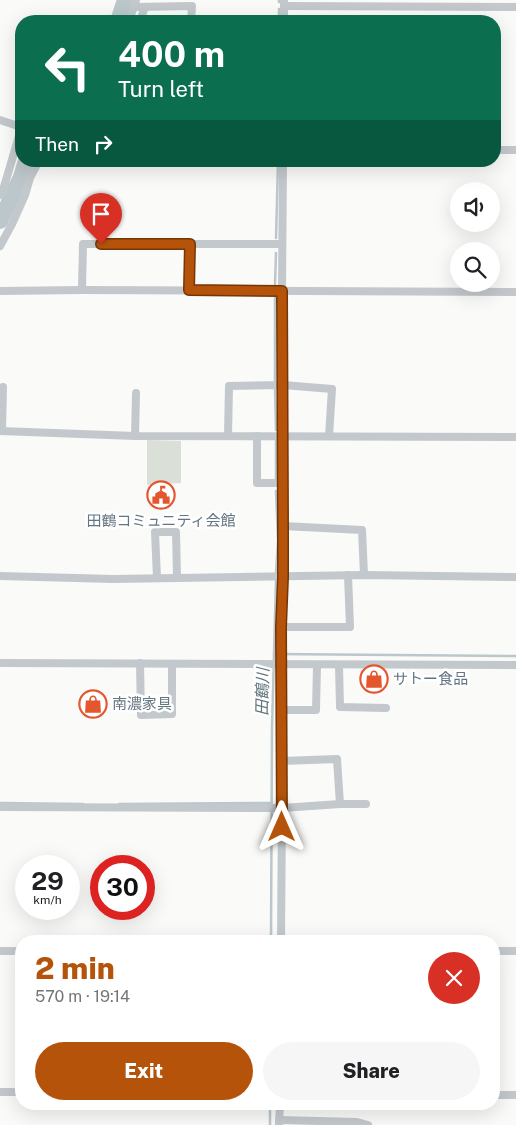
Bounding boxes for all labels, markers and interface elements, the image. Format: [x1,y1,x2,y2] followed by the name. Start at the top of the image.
[118,34,225,75] text: 400 m
[35,35,100,100] icon: left
[118,76,204,102] text: Turn left
[89,130,117,158] icon: right
[35,133,79,155] text: Then
[450,182,500,292] map controls
[450,182,500,232] button: sound
[80,193,122,244] pin
[87,200,115,228] icon: arrive
[450,242,500,292] button: search
[146,480,176,510] public building icon: 田鶴コミュニティ会館
[86,512,236,529] place label: 田鶴コミュニティ会館
[359,664,389,694] shop icon: サトー食品
[253,666,272,716] water label: 田鶴川
[393,670,468,687] place label: サトー食品
[78,689,108,719] shop icon: 南濃家具
[112,695,172,712] place label: 南濃家具
[255,800,307,852] position arrow
[90,855,155,920] speed limit sign: 30
[31,866,64,896] text: 29
[33,893,62,907] text: km/h
[35,950,115,986] text: 2 min
[428,952,480,1004] button: close
[35,987,130,1006] text: 570 m · 19:14
[35,1042,253,1100] button: Exit
[263,1042,480,1100] button: Share

